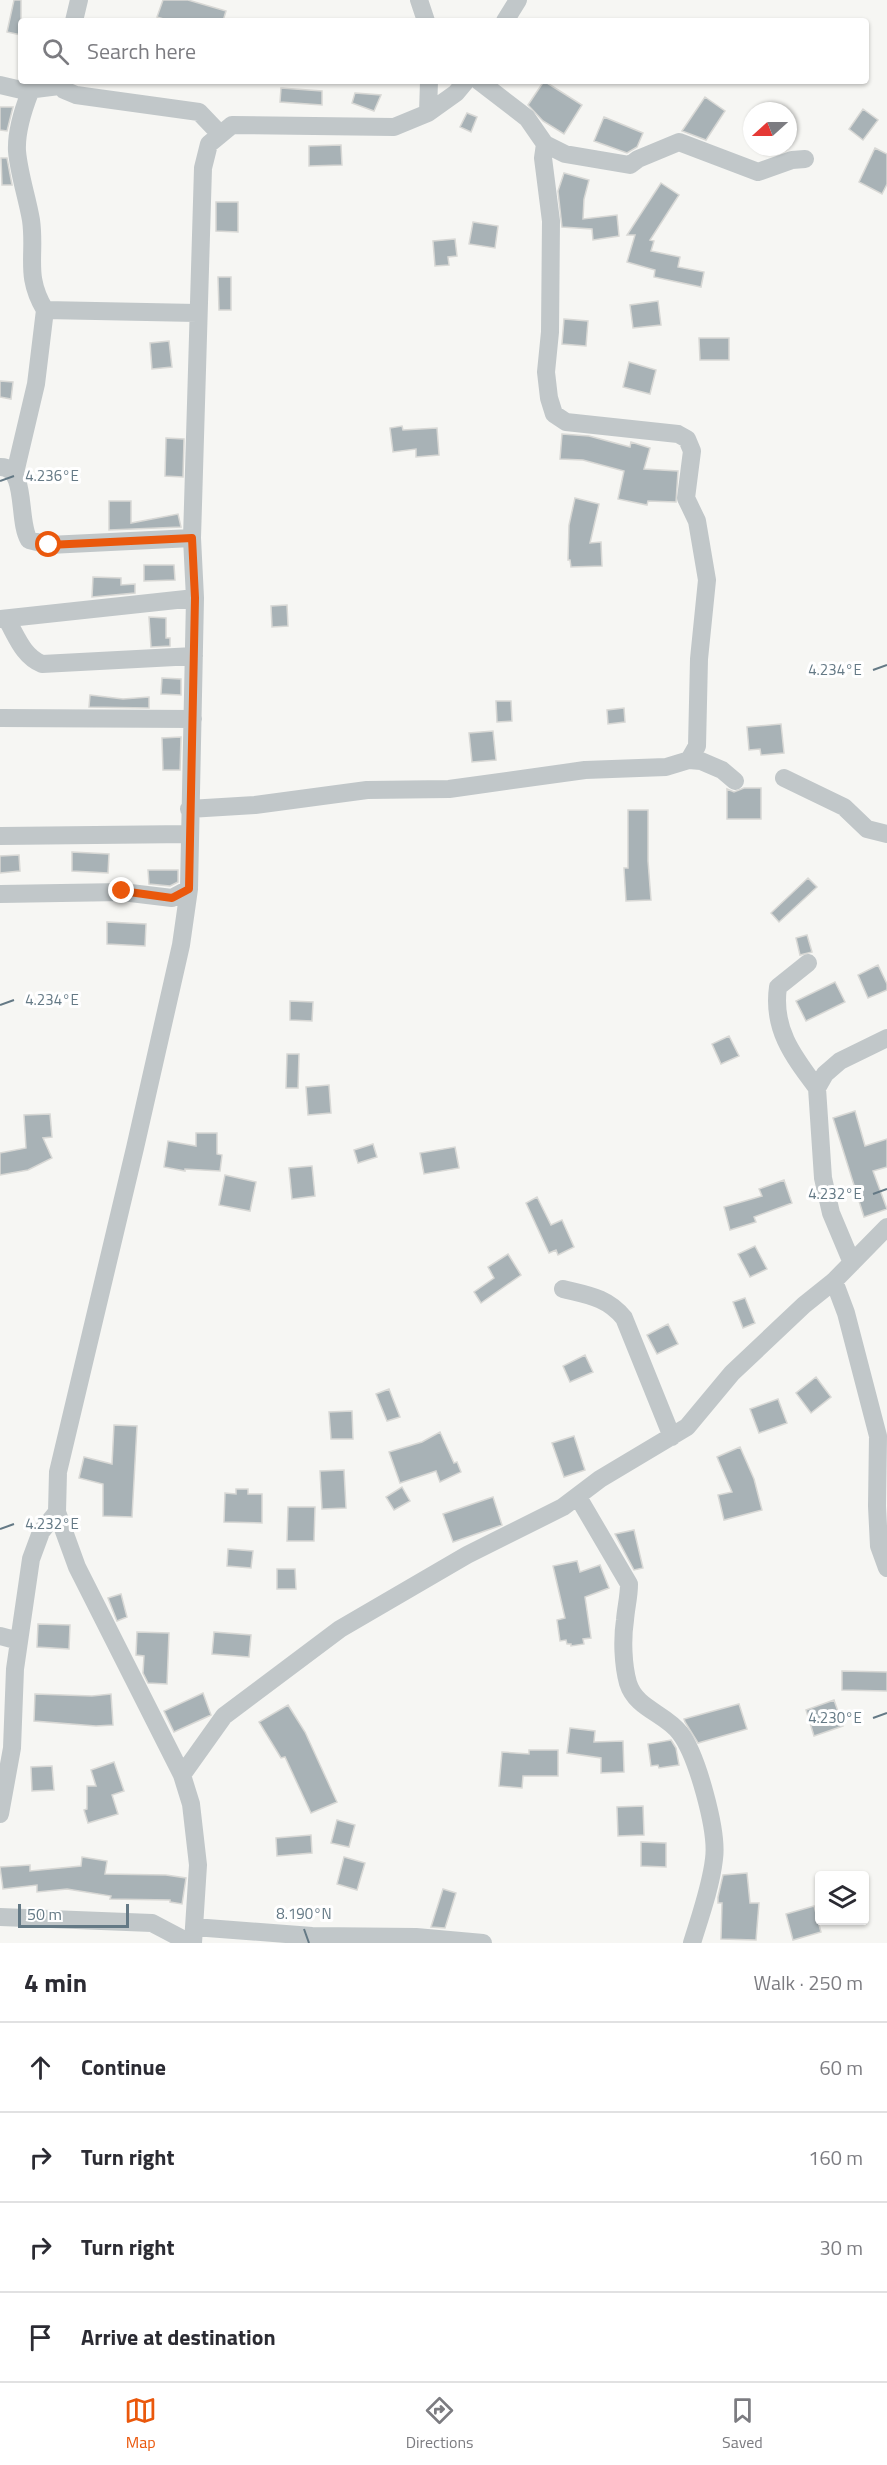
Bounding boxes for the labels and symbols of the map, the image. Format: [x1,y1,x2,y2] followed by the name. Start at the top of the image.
[743,102,797,156] north arrow
[25,464,79,487] text: 4.236°E
[35,531,61,557] route start
[808,658,862,681] text: 4.234°E
[108,877,134,903] route end
[25,988,79,1011] text: 4.234°E
[808,1182,862,1205] text: 4.232°E
[25,1512,79,1535] text: 4.232°E
[808,1706,862,1729] text: 4.230°E
[18,1901,129,1928] scale bar
[276,1902,332,1925] text: 8.190°N

